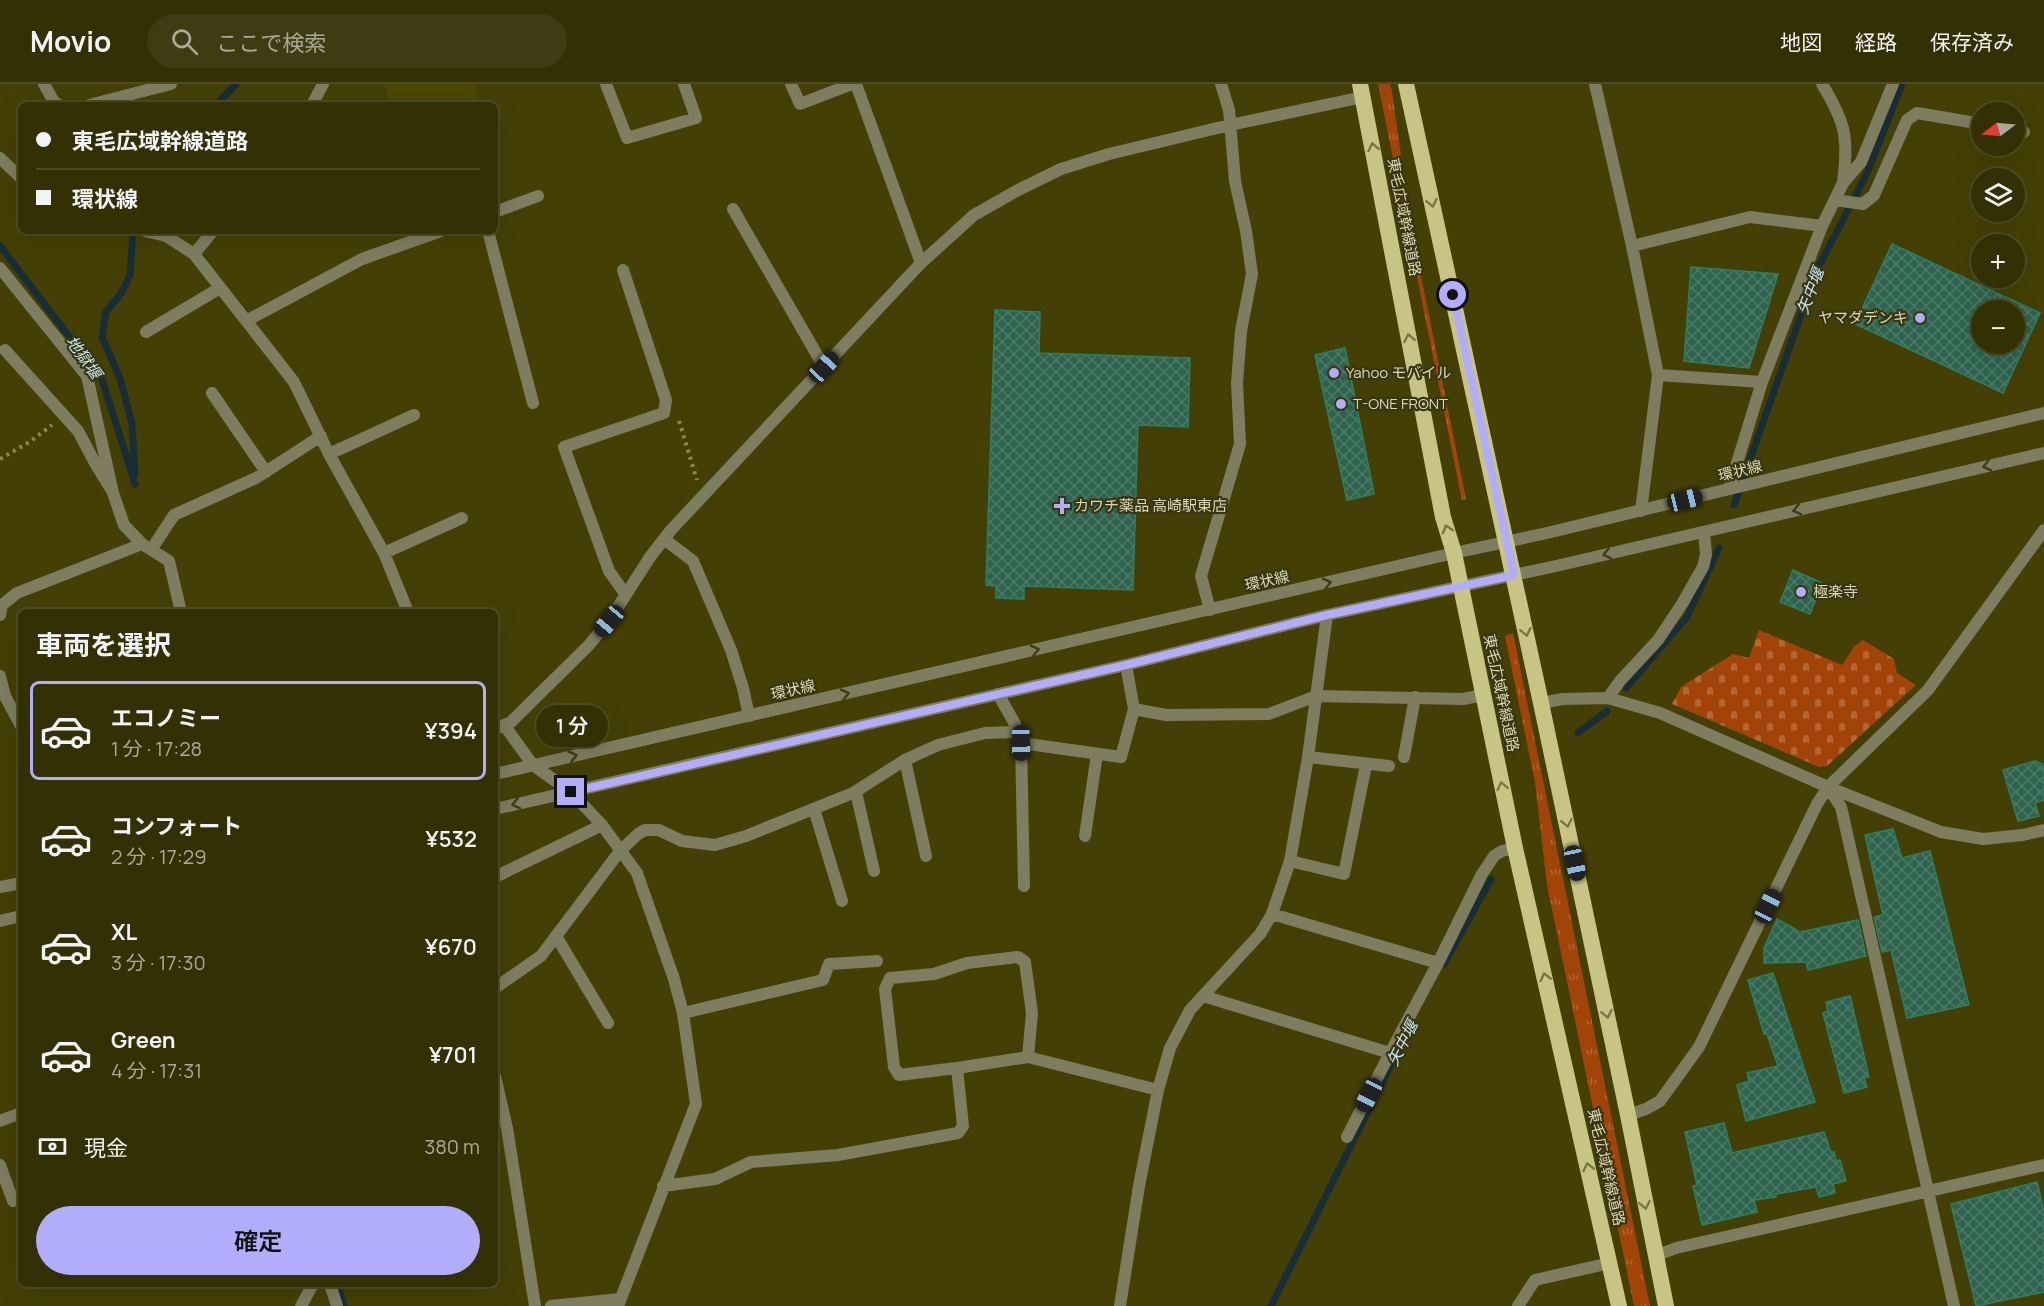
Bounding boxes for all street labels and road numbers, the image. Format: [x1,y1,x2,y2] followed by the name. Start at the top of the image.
[1383,156,1426,278] street label: 東毛広域幹線道路
[1715,455,1764,486] street label: 環状線
[1243,565,1291,596] street label: 環状線
[1479,632,1524,754] street label: 東毛広域幹線道路
[769,674,817,705] street label: 環状線
[1583,1106,1630,1228] street label: 東毛広域幹線道路

